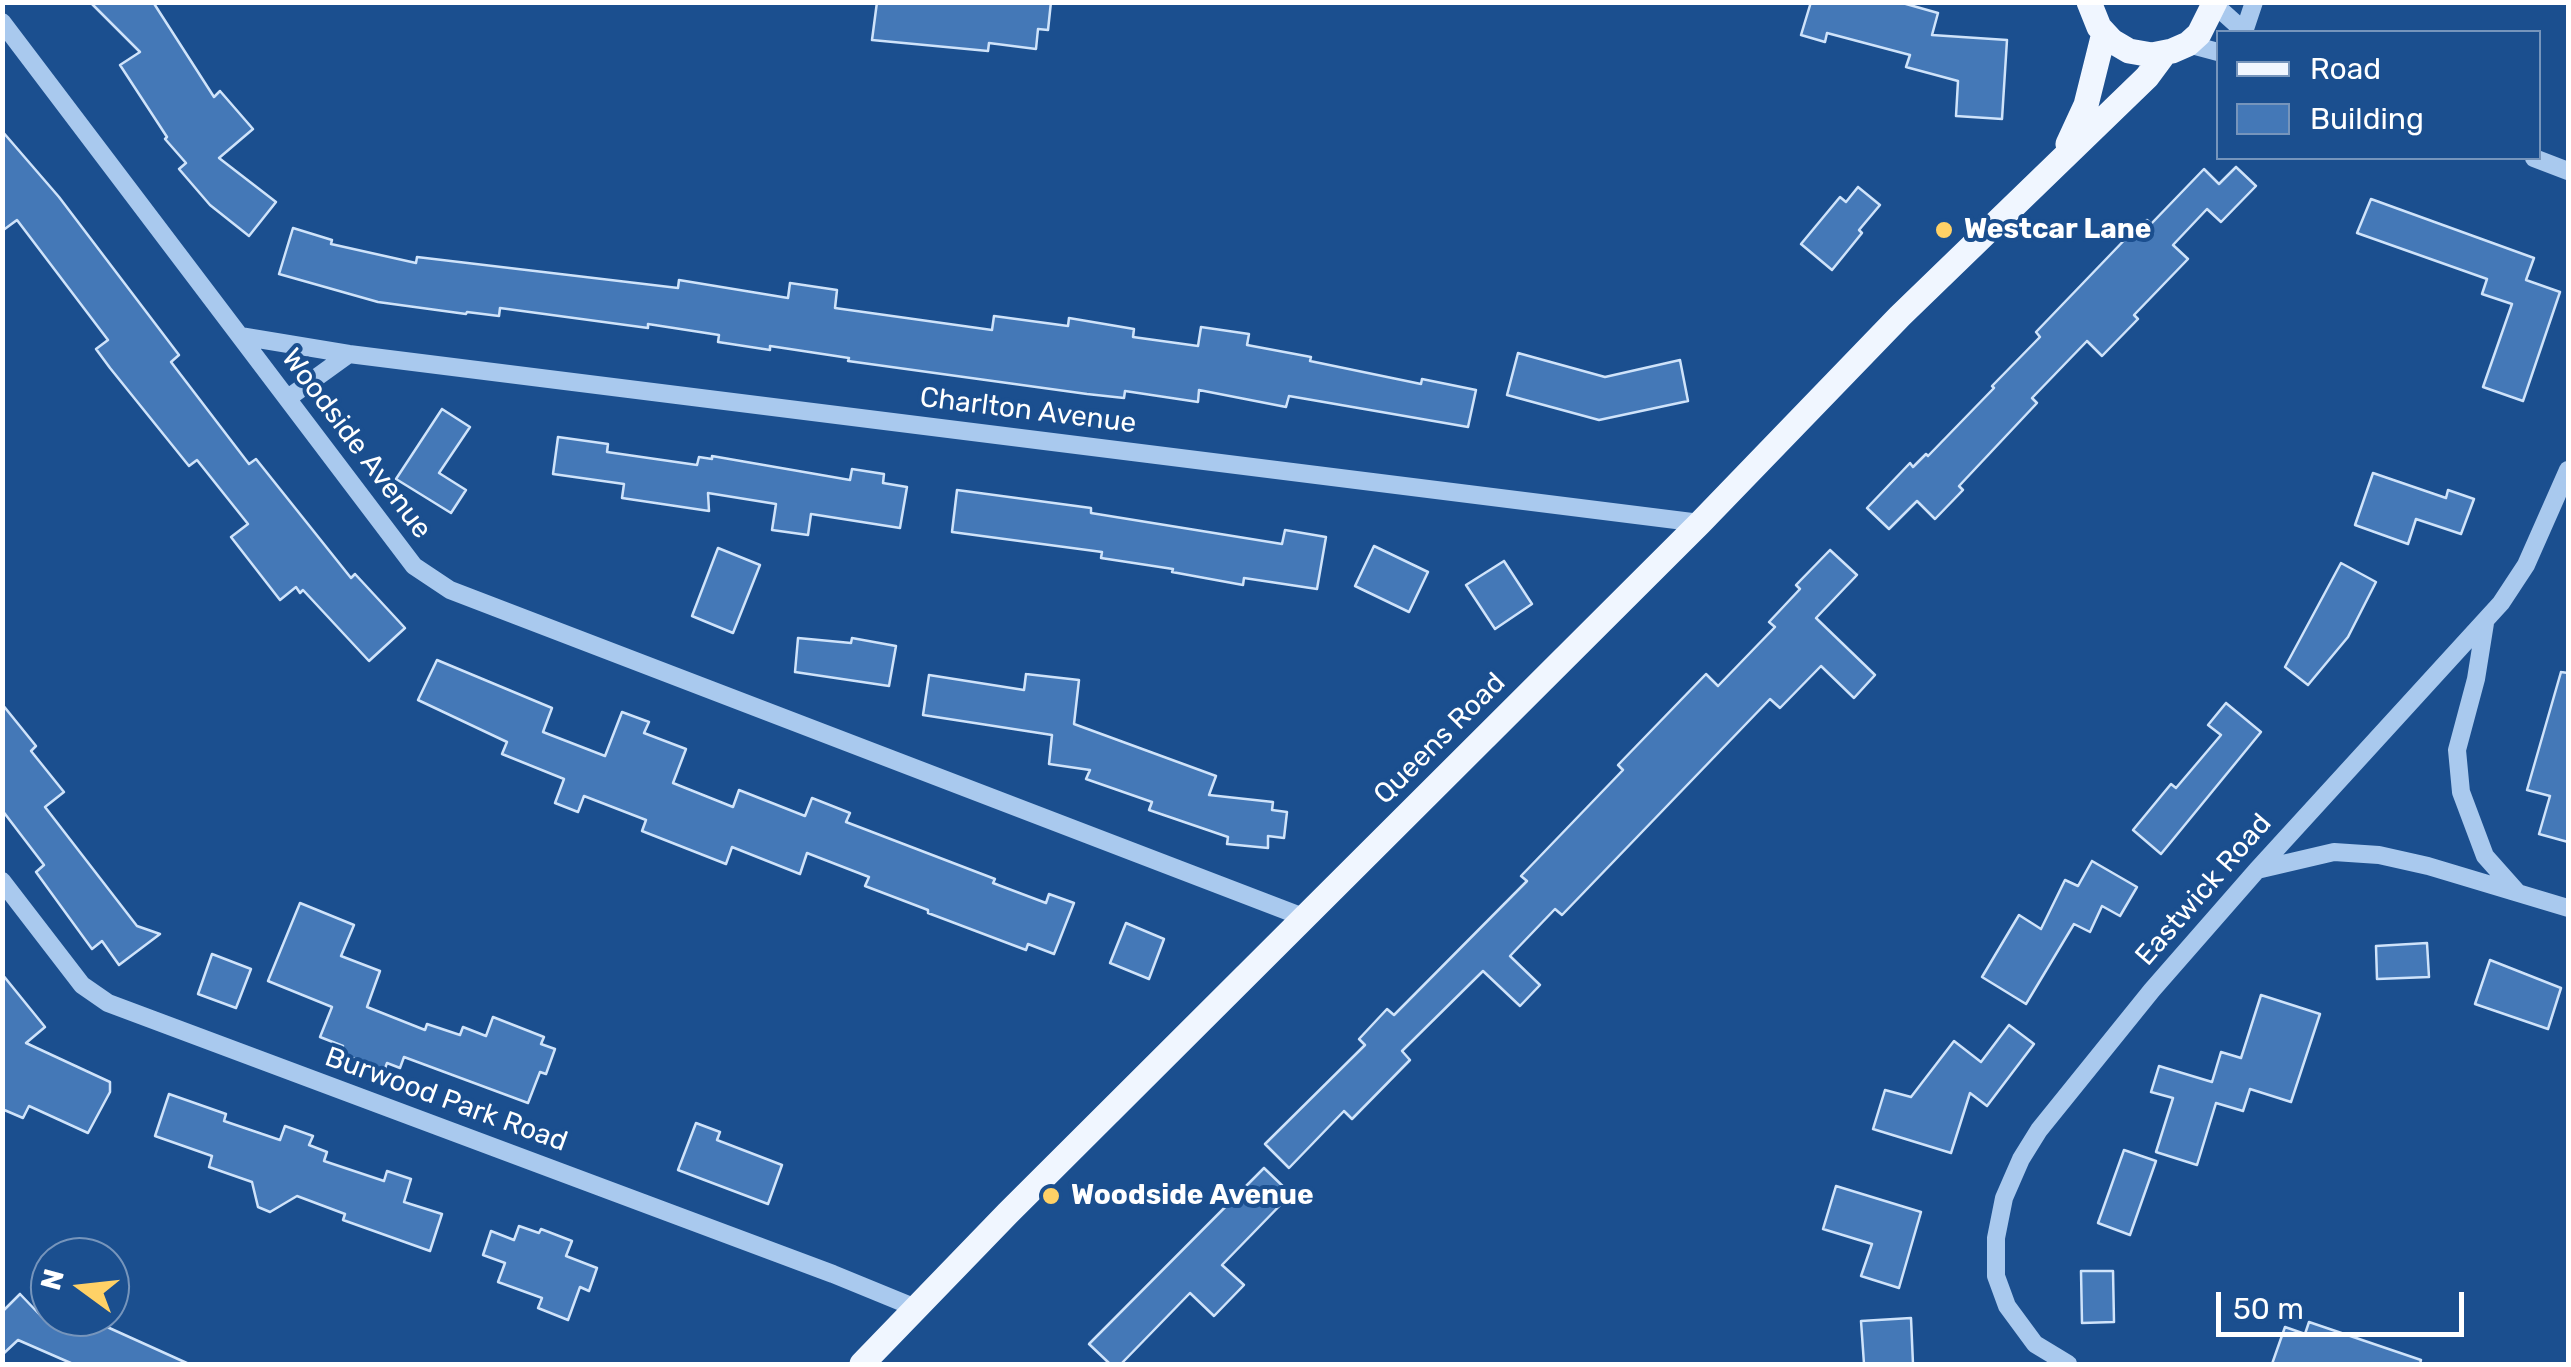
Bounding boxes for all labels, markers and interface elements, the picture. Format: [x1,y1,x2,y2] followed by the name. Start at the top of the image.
[2216,30,2541,160] legend
[2310,51,2381,87] text: Road
[2310,101,2424,137] text: Building
[1964,213,2151,247] place label: Westcar Lane
[1933,219,1955,241] marker: Westcar Lane
[274,342,438,546] street label: Woodside Avenue
[918,381,1138,441] street label: Charlton Avenue
[1367,666,1513,812] street label: Queens Road
[2129,807,2279,973] street label: Eastwick Road
[320,1041,572,1159] street label: Burwood Park Road
[1071,1179,1314,1213] place label: Woodside Avenue
[1040,1185,1062,1207] marker: Woodside Avenue
[30,1237,130,1337] north arrow
[34,1266,71,1294] text: N
[2221,1272,2468,1334] scale bar
[2233,1291,2304,1327] text: 50 m

